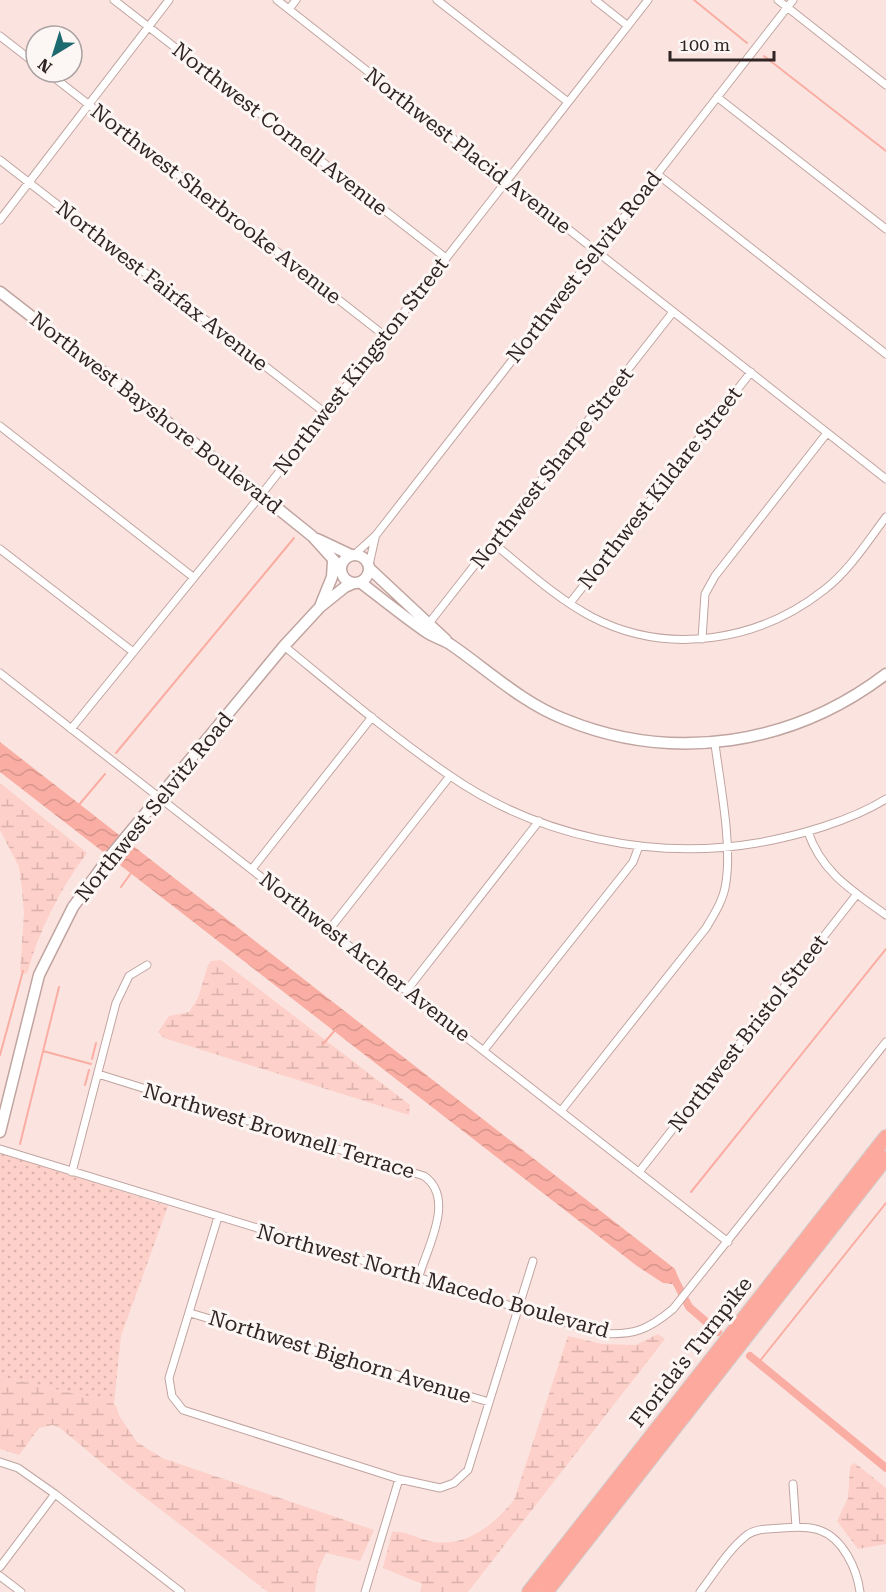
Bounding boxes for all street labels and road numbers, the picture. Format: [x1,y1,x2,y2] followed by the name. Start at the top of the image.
[168,38,392,220] street label: Northwest Cornell Avenue
[360,63,576,239] street label: Northwest Placid Avenue
[86,99,346,309] street label: Northwest Sherbrooke Avenue
[502,166,666,367] street label: Northwest Selvitz Road
[51,196,273,376] street label: Northwest Fairfax Avenue
[269,253,453,479] street label: Northwest Kingston Street
[25,307,287,519] street label: Northwest Bayshore Boulevard
[466,363,638,573] street label: Northwest Sharpe Street
[574,382,747,594] street label: Northwest Kildare Street
[70,707,238,906] street label: Northwest Selvitz Road
[255,867,475,1047] street label: Northwest Archer Avenue
[664,930,832,1136] street label: Northwest Bristol Street
[140,1078,418,1184] street label: Northwest Brownell Terrace
[254,1219,612,1343] street label: Northwest North Macedo Boulevard
[625,1272,757,1432] street label: Florida's Turnpike
[206,1306,474,1408] street label: Northwest Bighorn Avenue

